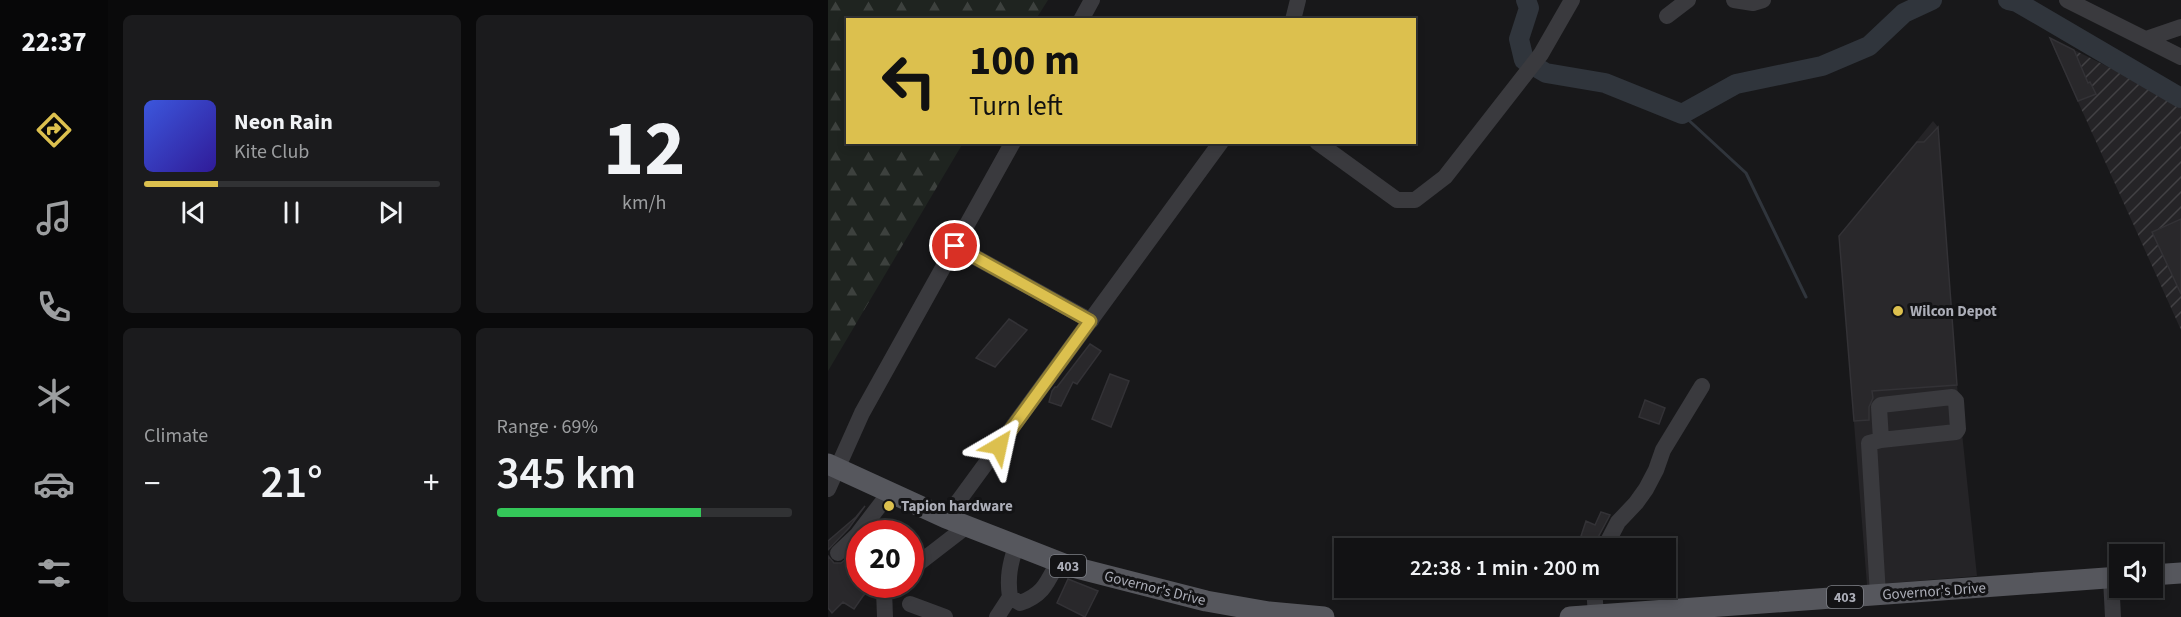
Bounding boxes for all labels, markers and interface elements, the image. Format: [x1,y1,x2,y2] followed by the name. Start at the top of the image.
[21,23,87,62] text: 22:37
[969,31,1080,91] text: 100 m
[870,42,948,120] icon: left
[969,87,1063,126] text: Turn left
[603,94,685,205] text: 12
[234,106,333,138] text: Neon Rain
[33,109,75,151] icon: directions
[234,138,309,166] text: Kite Club
[622,189,666,217] text: km/h
[177,196,210,229] icon: previous
[275,196,308,229] icon: pause
[374,196,407,229] icon: next
[33,197,75,239] icon: music
[929,220,980,271] pin
[938,229,971,262] icon: arrive
[33,286,75,328] icon: phone
[1910,301,1997,322] place label: Wilcon Depot
[1891,304,1905,318] marker: Wilcon Depot
[33,375,75,417] icon: climate
[497,413,598,441] text: Range · 69%
[967,414,1031,478] position arrow
[144,422,208,450] text: Climate
[497,442,636,506] text: 345 km
[261,451,323,515] text: 21°
[144,460,160,507] text: −
[423,460,440,507] text: +
[33,463,75,505] icon: car
[901,496,1013,517] place label: Tapion hardware
[882,499,896,513] marker: Tapion hardware
[846,520,924,598] speed limit sign: 20
[2109,544,2163,598] map controls
[2109,544,2163,598] button: sound
[33,552,75,594] icon: filters
[1410,552,1600,584] text: 22:38 · 1 min · 200 m
[1050,555,1086,577] road number: 403
[1102,566,1208,611] street label: Governor's Drive
[1882,577,1986,606] street label: Governor's Drive
[1827,586,1863,608] road number: 403

